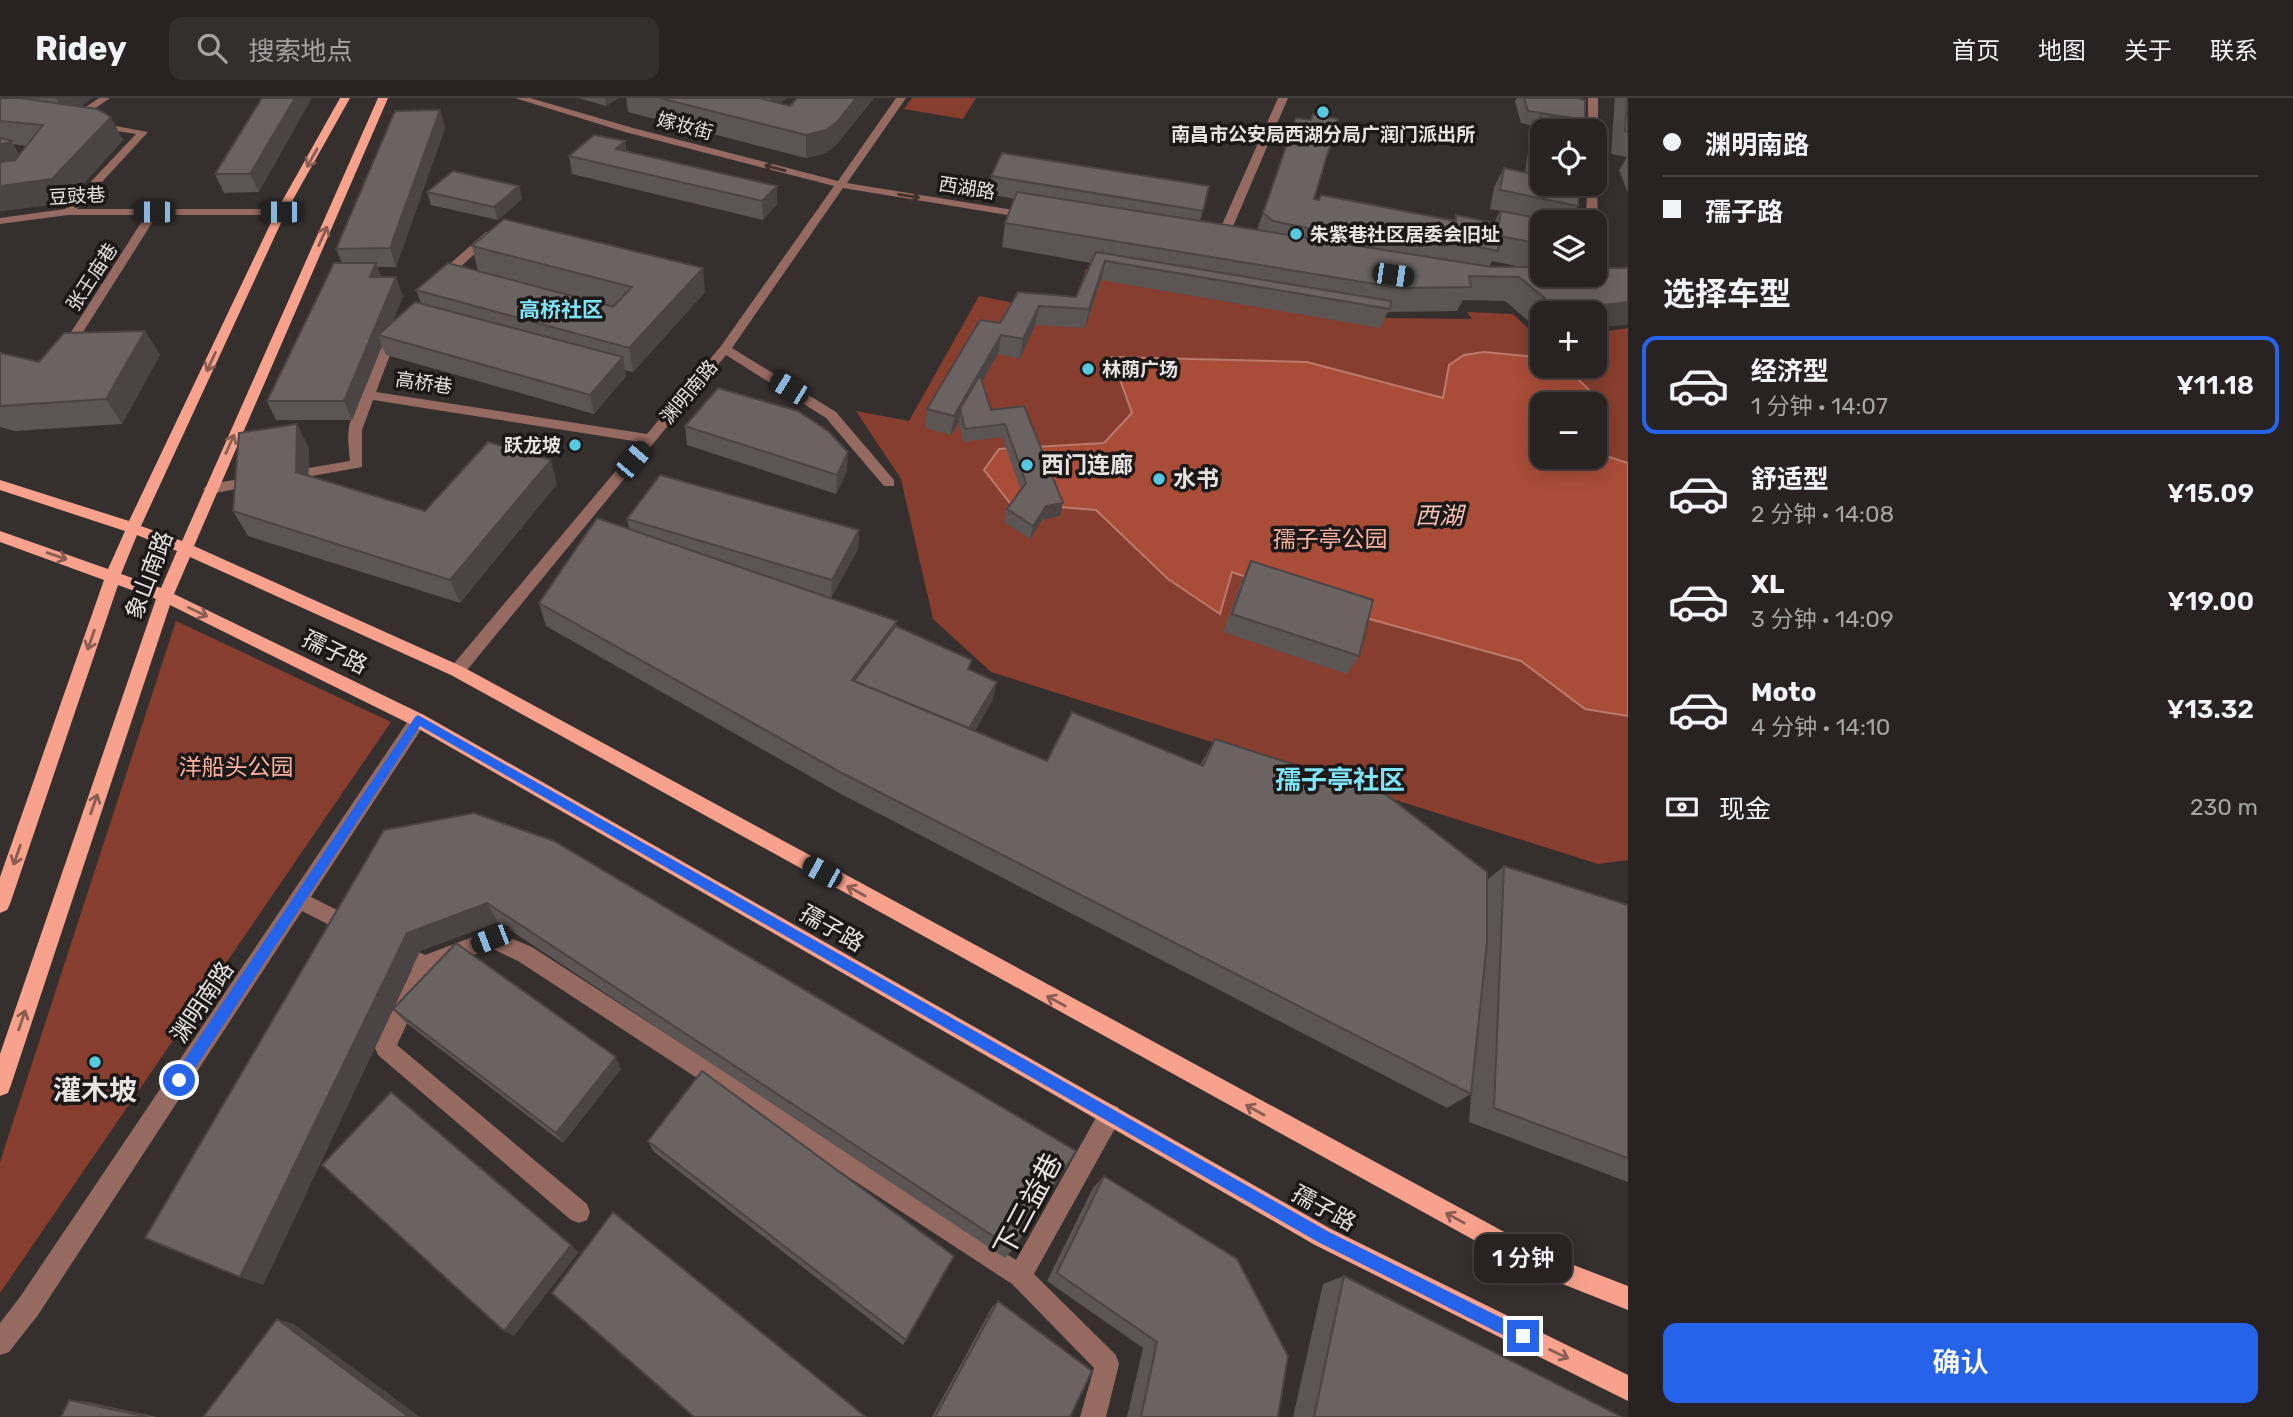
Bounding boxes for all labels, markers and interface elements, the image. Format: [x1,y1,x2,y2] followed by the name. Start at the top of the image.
[169,17,659,80] search box
[35,29,127,68] text: Ridey
[193,29,231,67] icon: search
[249,36,353,67] text: 搜索地点
[1952,37,2000,65] text: 首页
[2038,37,2086,65] text: 地图
[2124,37,2172,65] text: 关于
[2210,37,2258,65] text: 联系
[1315,104,1331,120] marker: 南昌市公安局西湖分局广润门派出所
[654,108,716,144] street label: 嫁妆街
[1530,119,1607,469] map controls
[1530,119,1607,196] button: locate
[1171,123,1475,146] place label: 南昌市公安局西湖分局广润门派出所
[1705,130,1809,161] text: 渊明南路
[304,147,318,167] one-way arrow
[765,161,787,174] one-way arrow
[937,172,997,204] street label: 西湖路
[48,183,106,209] street label: 豆豉巷
[897,190,920,203] one-way arrow
[1705,197,1783,228] text: 孺子路
[134,202,176,223] car
[261,202,303,223] car
[1530,210,1607,287] button: layers
[1310,223,1500,246] place label: 朱紫巷社区居委会旧址
[317,225,330,247] one-way arrow
[1288,226,1304,242] marker: 朱紫巷社区居委会旧址
[62,239,122,315] street label: 张王庙巷
[1371,262,1416,288] car
[1663,275,1791,313] text: 选择车型
[519,297,603,322] district label: 高桥社区
[1530,301,1607,378] button: +
[204,351,217,372] one-way arrow
[1667,354,1730,417] icon: car
[656,355,722,429] street label: 渊明南路
[1751,356,1829,387] text: 经济型
[1102,358,1178,381] place label: 林荫广场
[1080,361,1096,377] marker: 林荫广场
[394,368,454,398] street label: 高桥巷
[766,368,813,408] car
[2176,370,2254,401] text: ¥11.18
[1530,392,1607,469] button: −
[1751,392,1888,420] text: 1 分钟 · 14:07
[224,433,237,455] one-way arrow
[504,434,561,457] place label: 跃龙坡
[567,437,583,453] marker: 跃龙坡
[612,437,655,483] car
[1041,451,1133,479] place label: 西门连廊
[1019,457,1035,473] marker: 西门连廊
[1667,462,1730,525] icon: car
[1751,464,1829,495] text: 舒适型
[1173,465,1219,493] place label: 水书
[1151,471,1167,487] marker: 水书
[2167,478,2254,509] text: ¥15.09
[1751,500,1894,528] text: 2 分钟 · 14:08
[1415,502,1467,530] water label: 西湖
[1273,525,1388,553] park label: 孺子亭公园
[119,527,179,623] street label: 象山南路
[45,551,67,563] one-way arrow
[1751,569,1784,600] text: XL
[1667,570,1730,633] icon: car
[2168,586,2254,617] text: ¥19.00
[1751,605,1894,633] text: 3 分钟 · 14:09
[187,606,208,620] one-way arrow
[298,624,372,680] street label: 孺子路
[84,629,96,651] one-way arrow
[1751,677,1816,708] text: Moto
[1667,678,1730,741] icon: car
[2167,694,2254,725] text: ¥13.32
[1751,713,1890,741] text: 4 分钟 · 14:10
[179,753,294,781] park label: 洋船头公园
[1275,765,1405,796] district label: 孺子亭社区
[1663,788,1701,826] icon: cash
[2190,793,2258,821] text: 230 m
[89,794,102,816] one-way arrow
[1719,794,1771,825] text: 现金
[10,844,22,866] one-way arrow
[799,853,846,891] car
[847,884,867,898] one-way arrow
[795,899,869,957] street label: 孺子路
[468,922,515,956] car
[165,956,239,1048] street label: 渊明南路
[1046,993,1066,1007] one-way arrow
[16,1009,29,1031] one-way arrow
[87,1054,103,1070] marker: 灌木坡
[163,1064,195,1096] route start
[53,1074,137,1107] place label: 灌木坡
[1245,1103,1266,1116] one-way arrow
[987,1148,1069,1262] street label: 下三益巷
[1287,1179,1361,1237] street label: 孺子路
[1445,1211,1466,1225] one-way arrow
[1474,1234,1572,1284] callout: 1 分钟
[1492,1244,1554,1272] text: 1 分钟
[1507,1320,1539,1352] route end
[1663,1323,2258,1403] button: 确认
[1548,1348,1569,1362] one-way arrow

